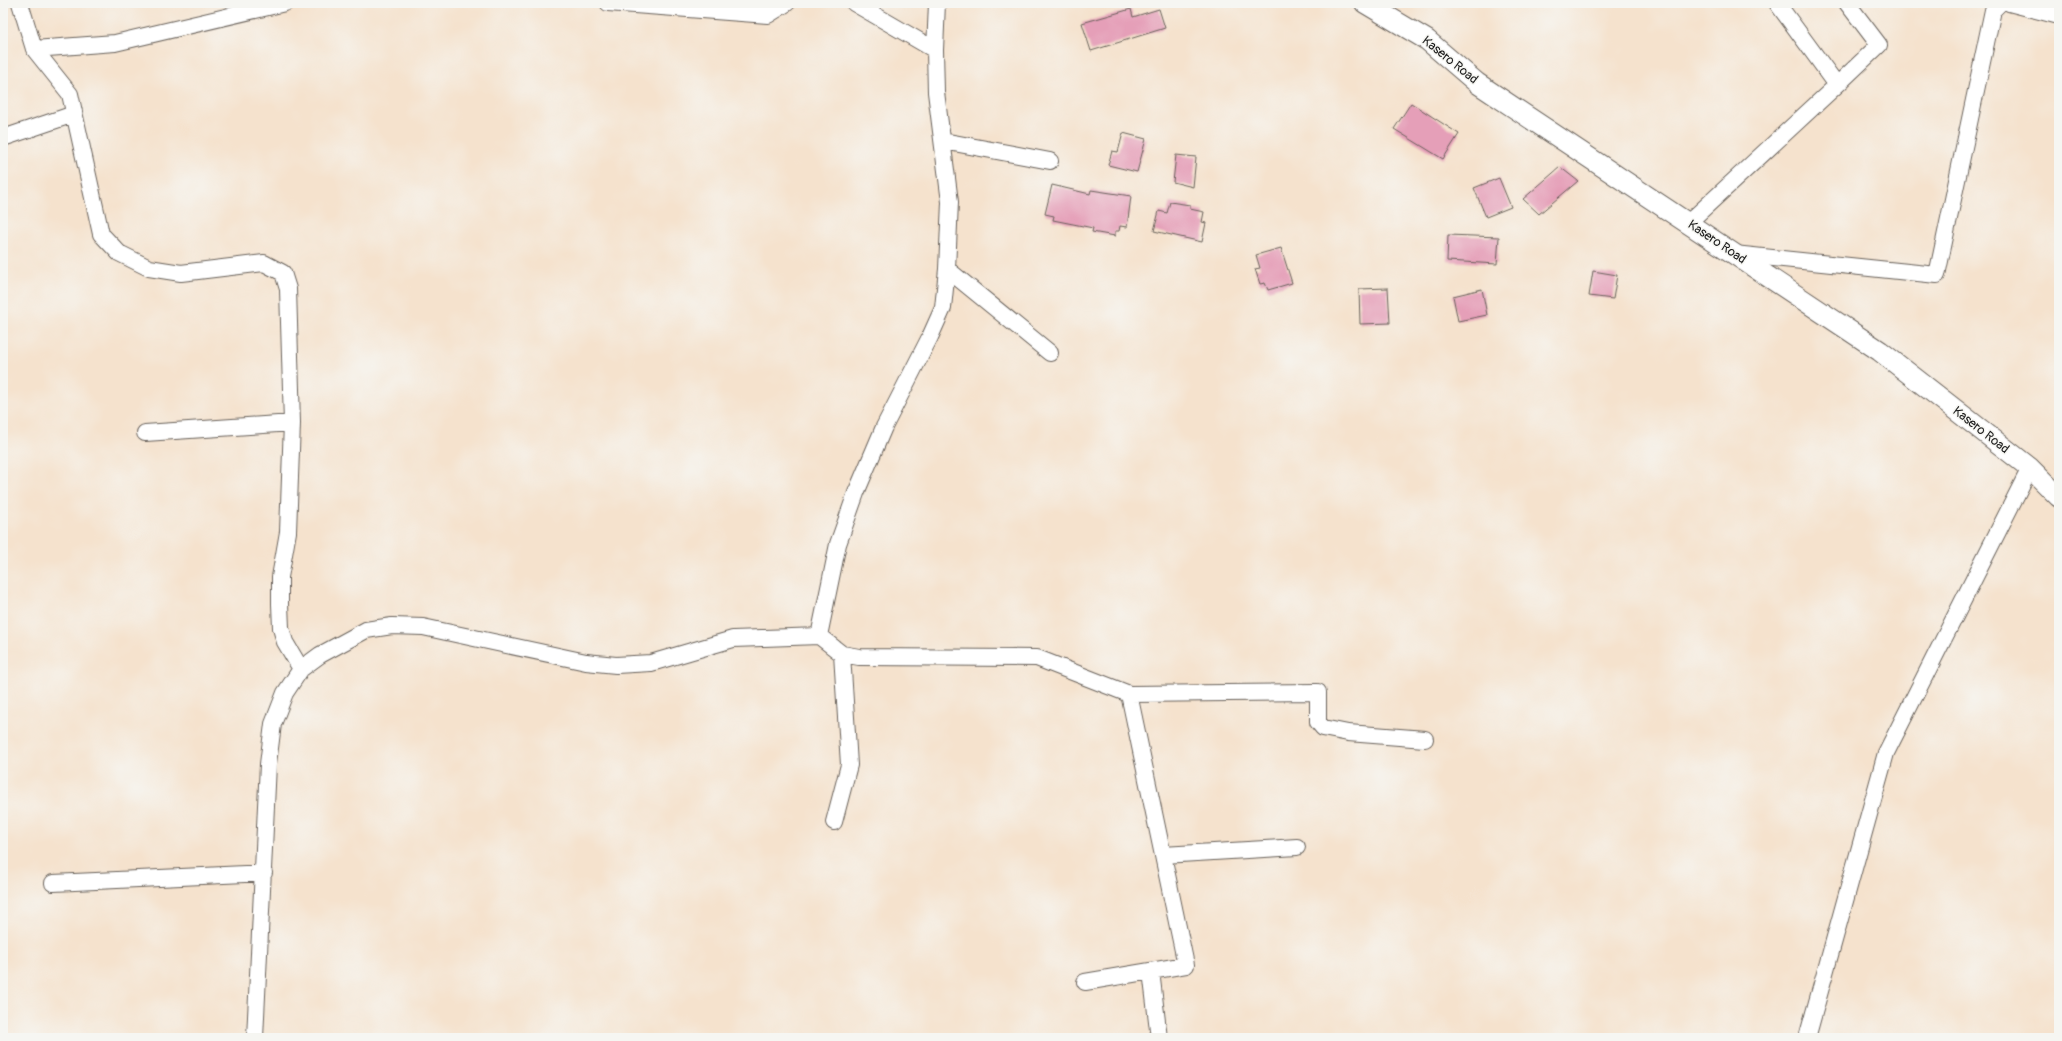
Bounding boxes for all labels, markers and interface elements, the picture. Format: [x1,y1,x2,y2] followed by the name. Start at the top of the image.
[1419,33,1481,87] street label: Kasero Road
[1685,217,1749,267] street label: Kasero Road
[1950,403,2012,457] street label: Kasero Road

